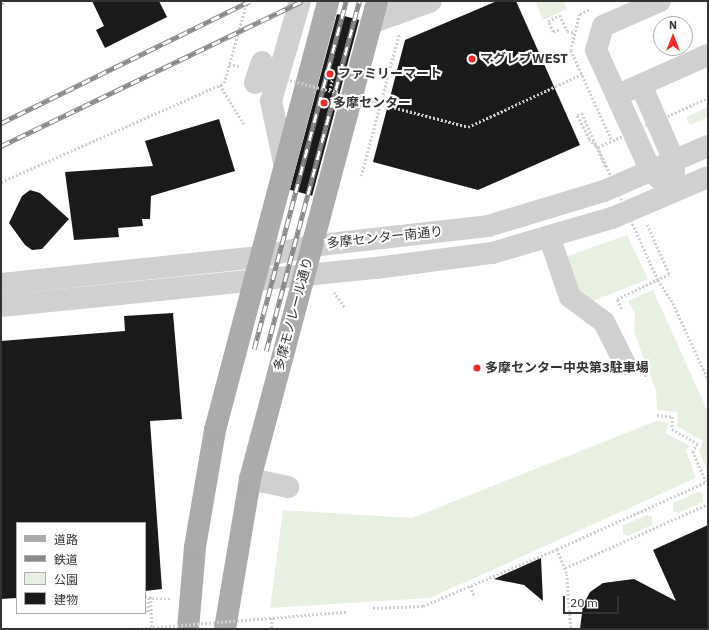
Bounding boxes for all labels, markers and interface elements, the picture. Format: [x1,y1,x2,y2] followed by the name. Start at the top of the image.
[653,16,693,56] north arrow
[669,18,677,32] text: N
[480,51,568,67] place label: マグレブWEST
[467,54,477,64] marker: マグレブWEST
[338,66,442,82] place label: ファミリーマート
[325,69,335,79] marker: ファミリーマート
[333,95,411,111] place label: 多摩センター
[318,97,330,109] marker: 多摩センター
[326,224,444,252] street label: 多摩センター南通り
[271,255,317,373] street label: 多摩モノレール通り
[485,360,649,376] place label: 多摩センター中央第3駐車場
[472,363,482,373] marker: 多摩センター中央第3駐車場
[16,522,146,614] legend
[54,532,78,547] text: 道路
[54,552,78,567] text: 鉄道
[54,572,78,587] text: 公園
[565,588,621,614] scale bar
[54,592,78,607] text: 建物
[570,595,598,610] text: 20 m

